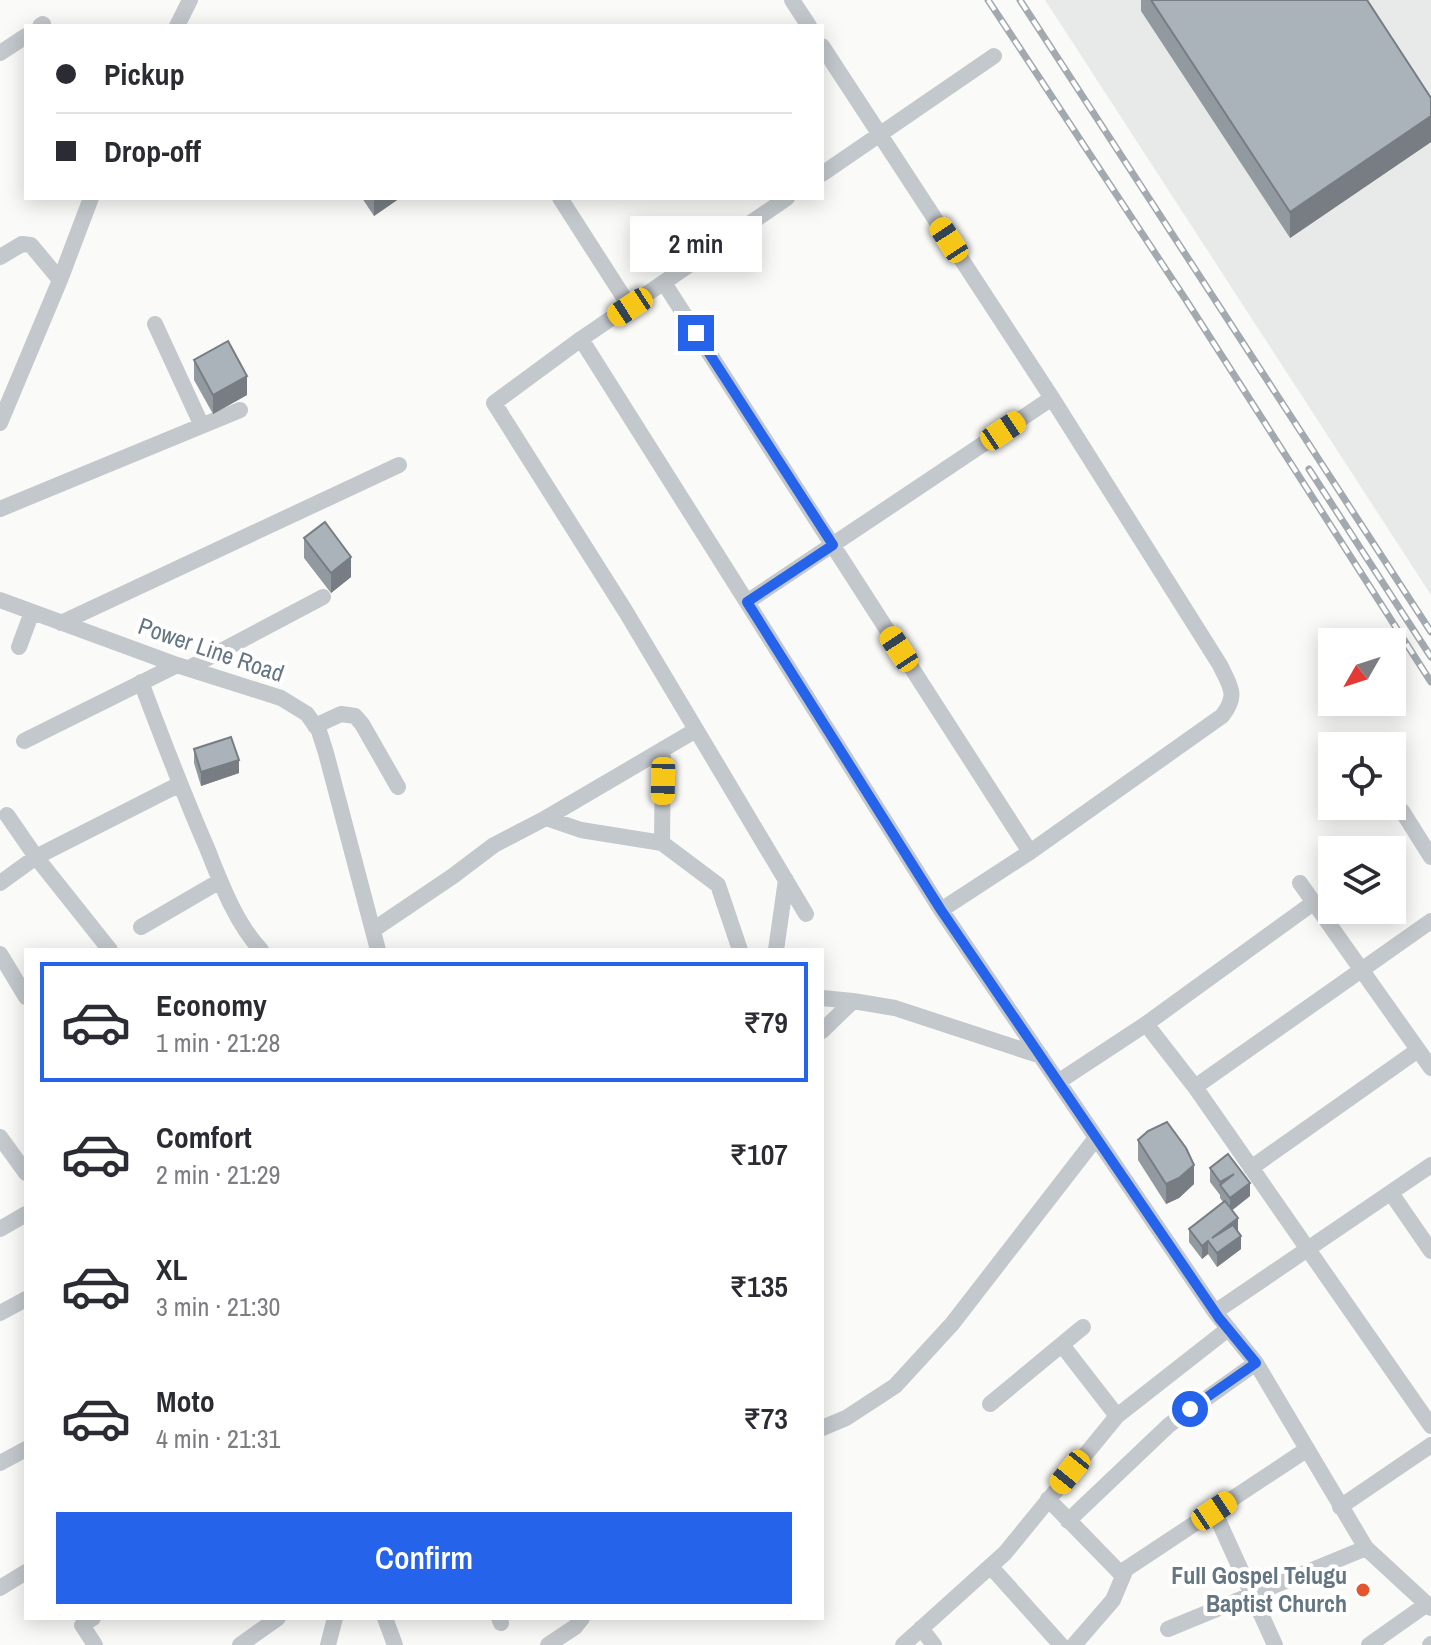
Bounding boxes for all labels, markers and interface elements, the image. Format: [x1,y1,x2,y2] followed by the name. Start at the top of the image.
[104,54,185,94] text: Pickup
[104,131,201,171] text: Drop-off
[926,213,972,267] car
[630,217,762,273] callout: 2 min
[669,226,723,261] text: 2 min
[603,284,657,330] car
[678,315,714,351] route end
[976,408,1030,454] car
[134,609,288,689] street label: Power Line Road
[876,622,922,676] car
[1318,628,1406,716] north arrow
[1318,628,1406,924] map controls
[1318,732,1406,820] button: locate
[651,757,675,805] car
[1318,836,1406,924] button: layers
[156,985,267,1025] text: Economy
[60,986,132,1058] icon: car
[743,1002,788,1042] text: ₹79
[156,1025,280,1060] text: 1 min · 21:28
[156,1117,252,1157] text: Comfort
[60,1118,132,1190] icon: car
[730,1134,788,1174] text: ₹107
[156,1157,280,1192] text: 2 min · 21:29
[156,1249,187,1289] text: XL
[60,1250,132,1322] icon: car
[730,1266,788,1306] text: ₹135
[156,1289,280,1324] text: 3 min · 21:30
[156,1381,215,1421] text: Moto
[60,1382,132,1454] icon: car
[1172,1391,1208,1427] route start
[743,1398,788,1438] text: ₹73
[156,1421,280,1456] text: 4 min · 21:31
[1046,1446,1094,1498] car
[1187,1488,1241,1534] car
[56,1512,792,1604] button: Confirm
[1171,1559,1347,1619] place label: Full Gospel Telugu Baptist Church
[1354,1581,1372,1599] marker: Full Gospel Telugu Baptist Church

